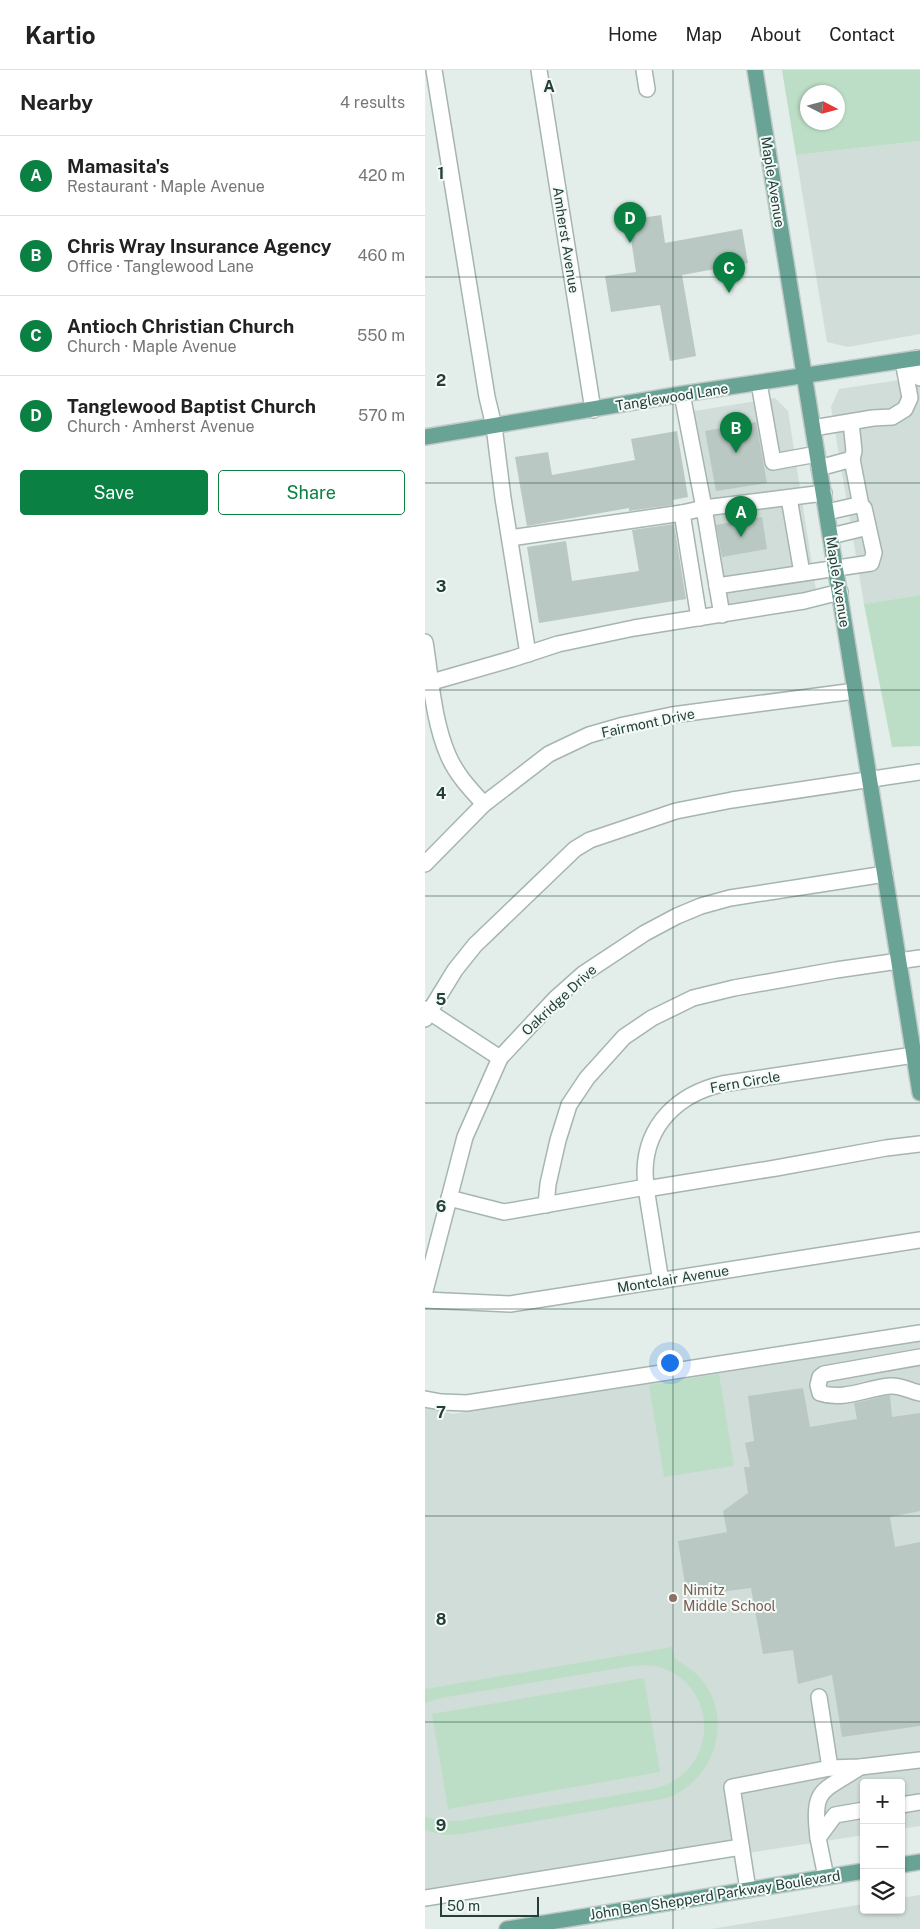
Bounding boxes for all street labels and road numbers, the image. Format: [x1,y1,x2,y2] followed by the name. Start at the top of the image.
[758,135,788,229] street label: Maple Avenue
[550,186,582,294] street label: Amherst Avenue
[615,380,729,414] street label: Tanglewood Lane
[823,535,853,629] street label: Maple Avenue
[600,705,696,741] street label: Fairmont Drive
[518,961,600,1039] street label: Oakridge Drive
[709,1068,781,1096] street label: Fern Circle
[616,1262,730,1296] street label: Montclair Avenue
[589,1867,841,1923] street label: John Ben Shepperd Parkway Boulevard

